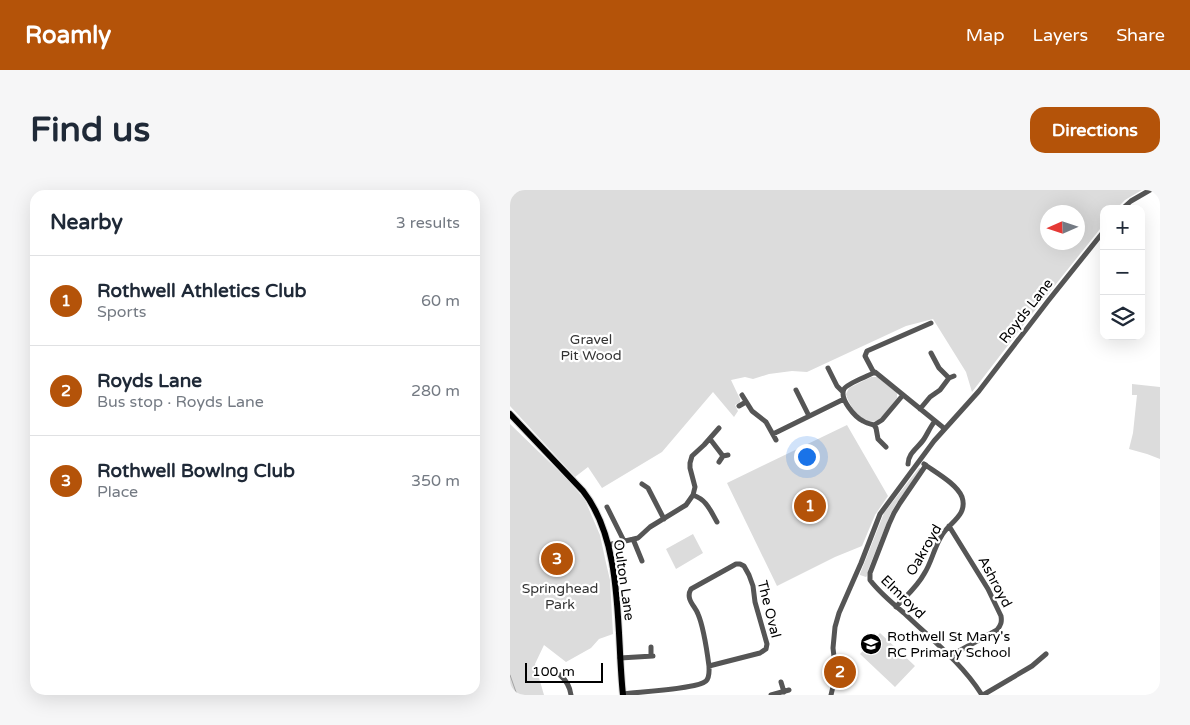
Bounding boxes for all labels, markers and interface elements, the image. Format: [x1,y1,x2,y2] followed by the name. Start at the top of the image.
[25,21,111,50] text: Roamly
[966,24,1005,46] text: Map
[1033,24,1088,46] text: Layers
[1116,24,1165,46] text: Share
[1030,107,1160,153] button: Directions
[30,109,150,151] text: Find us
[1040,205,1085,250] north arrow
[1100,205,1145,340] map controls
[1100,205,1145,250] button: +
[50,210,123,235] text: Nearby
[396,213,460,233] text: 3 results
[1100,250,1145,295] button: −
[995,275,1057,347] street label: Royds Lane
[97,280,306,302] text: Rothwell Athletics Club
[61,291,71,311] text: 1
[421,291,460,311] text: 60 m
[1100,295,1145,340] button: layers
[97,302,146,322] text: Sports
[560,331,622,364] park label: Gravel Pit Wood
[97,370,202,392] text: Royds Lane
[61,381,71,401] text: 2
[411,381,460,401] text: 280 m
[97,392,264,412] text: Bus stop · Royds Lane
[794,444,820,470] your location
[97,460,295,482] text: Rothwell Bowlng Club
[61,471,71,491] text: 3
[411,471,460,491] text: 350 m
[97,482,138,502] text: Place
[794,487,826,525] pin: 1
[903,521,945,579] street label: Oakroyd
[610,538,638,622] street label: Oulton Lane
[541,540,573,578] pin: 3
[974,554,1016,610] street label: Ashroyd
[877,572,929,622] street label: Elmroyd
[754,579,784,639] street label: The Oval
[522,580,598,613] park label: Springhead Park
[887,628,1011,661] place label: Rothwell St Mary's RC Primary School
[859,632,883,656] school or university icon: Rothwell St Mary's RC Primary School
[824,653,856,691] pin: 2
[525,660,602,683] scale bar
[532,663,575,680] text: 100 m

